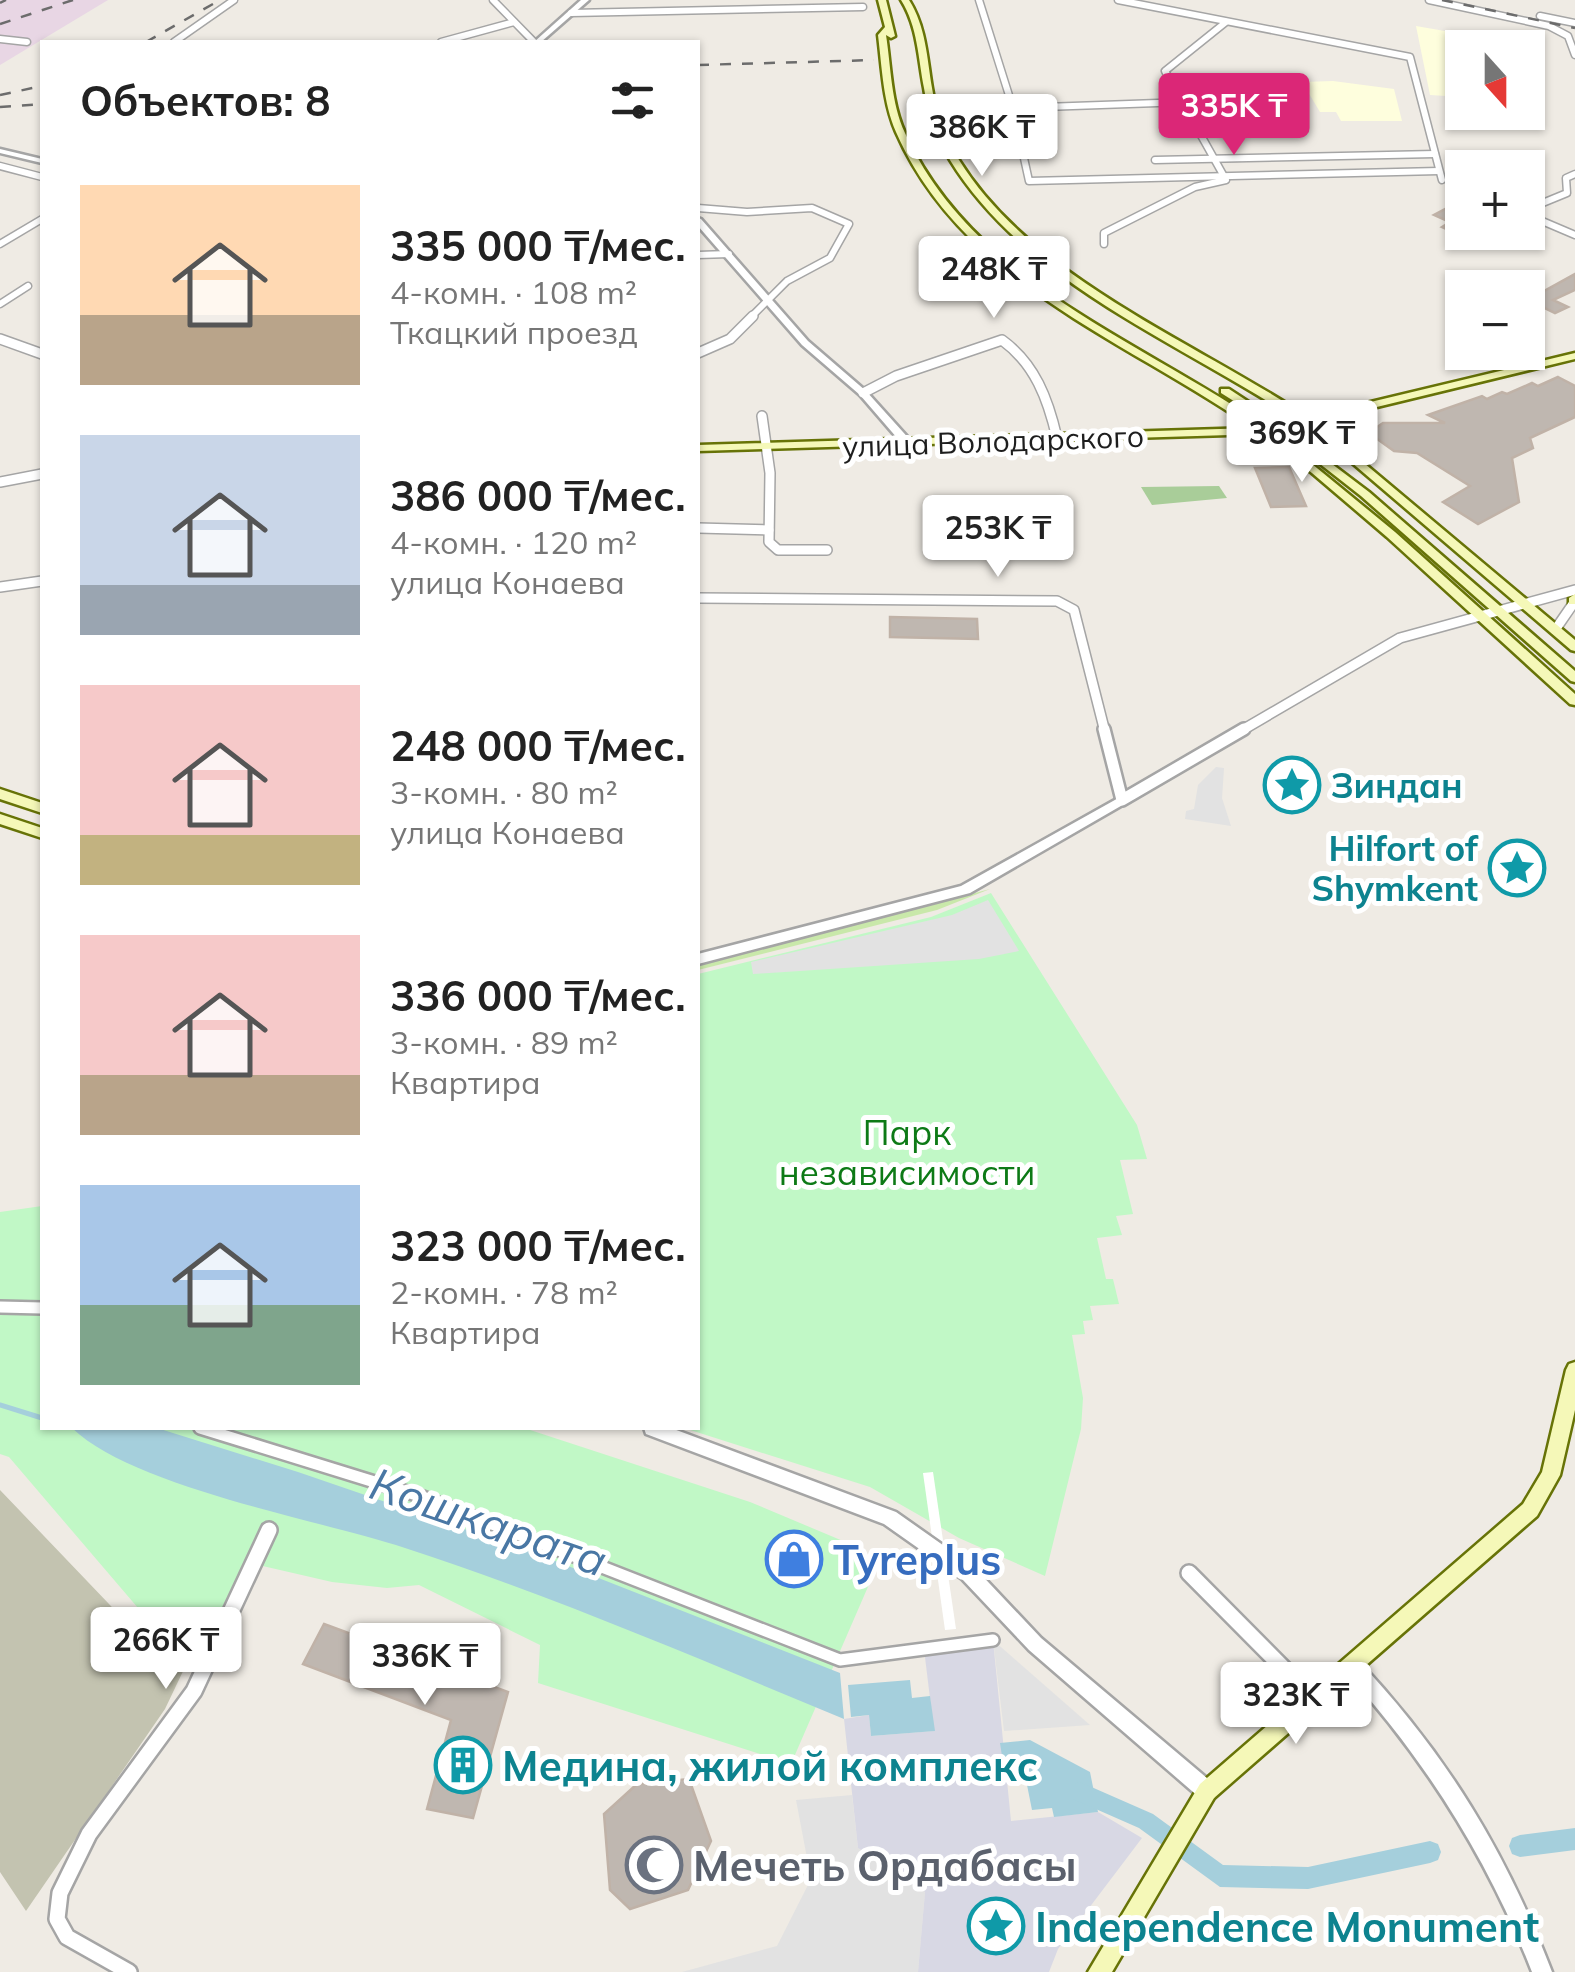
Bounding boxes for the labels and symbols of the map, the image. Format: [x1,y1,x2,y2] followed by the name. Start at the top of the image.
[1445,30,1545,130] north arrow
[1153,73,1315,158] pin: 335K ₸
[901,94,1063,179] pin: 386K ₸
[913,236,1075,321] pin: 248K ₸
[1221,400,1383,485] pin: 369K ₸
[841,417,1145,465] street label: улица Володарского
[917,495,1079,580] pin: 253K ₸
[1262,755,1322,815] place icon: Зиндан
[1331,763,1463,807] place label: Зиндан
[1312,826,1479,910] place label: Hilfort of Shymkent
[1487,838,1547,898] place icon: Hilfort of Shymkent
[779,1110,1035,1194] park label: Парк независимости
[363,1454,615,1588] water label: Кошкарата
[764,1529,824,1589] shop icon: Tyreplus
[833,1533,1001,1586] place label: Tyreplus
[85,1607,247,1692] pin: 266K ₸
[344,1623,506,1708] pin: 336K ₸
[1215,1662,1377,1747] pin: 323K ₸
[433,1735,493,1795] building icon: Медина, жилой комплекс
[502,1739,1038,1792] place label: Медина, жилой комплекс
[624,1835,684,1895] mosque icon: Мечеть Ордабасы
[693,1839,1077,1892] place label: Мечеть Ордабасы
[966,1896,1026,1956] place icon: Independence Monument
[1035,1900,1539,1953] place label: Independence Monument

